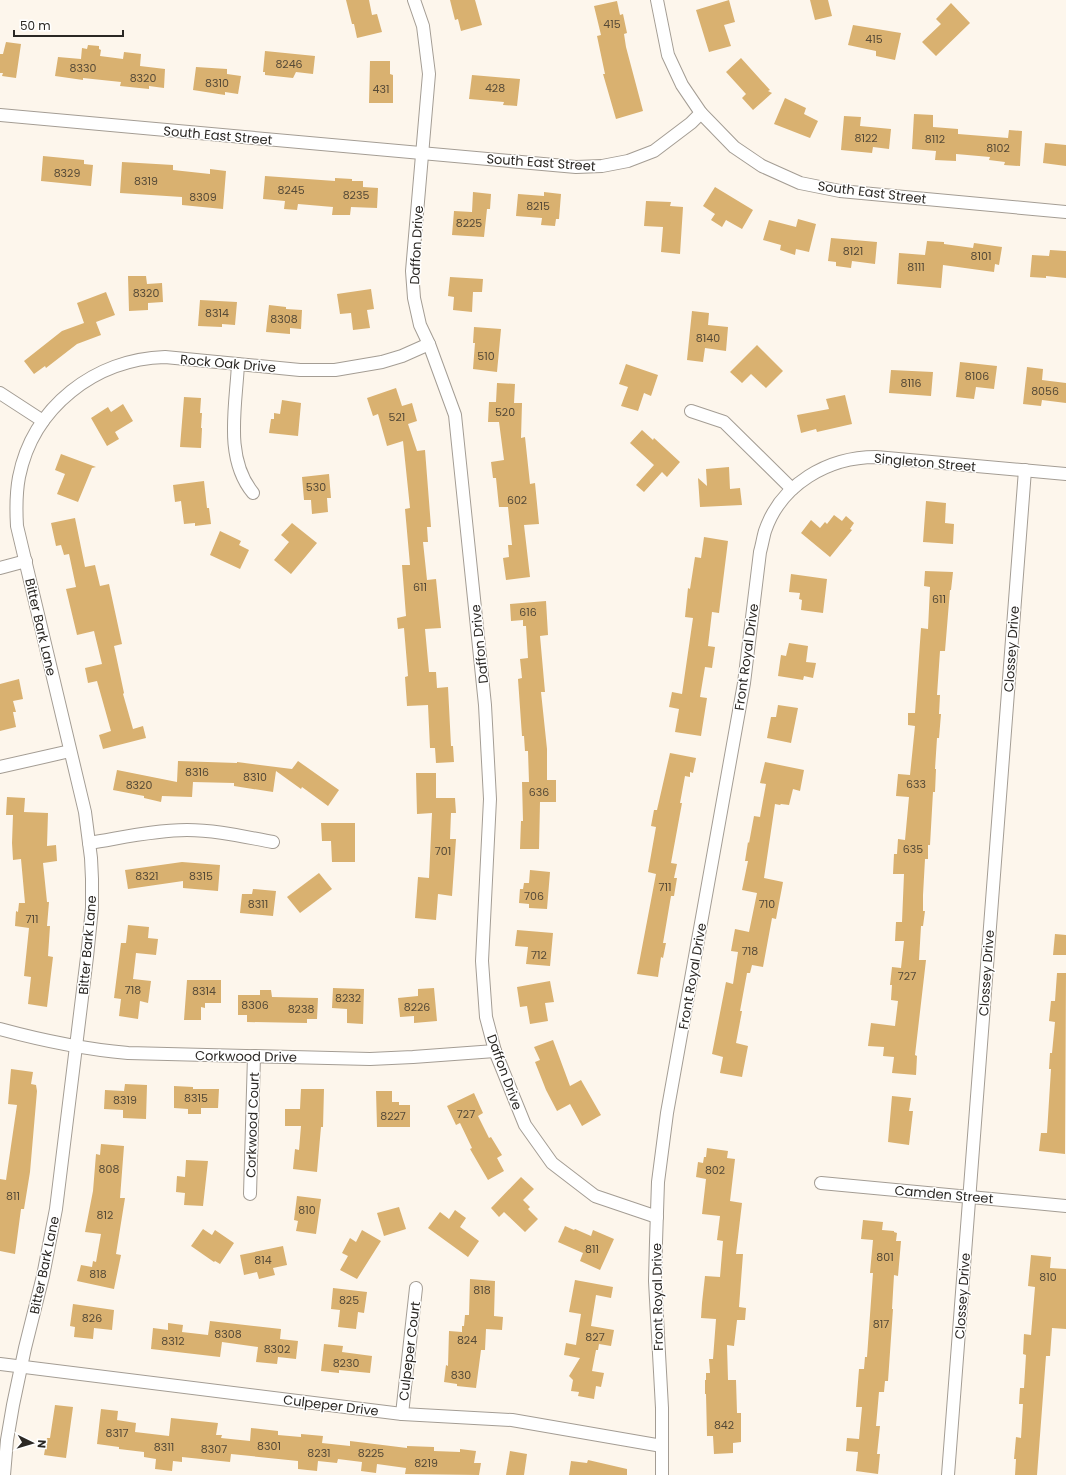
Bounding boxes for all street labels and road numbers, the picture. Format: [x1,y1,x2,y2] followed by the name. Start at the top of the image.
[163,121,273,150] street label: South East Street
[486,149,596,176] street label: South East Street
[817,176,928,209] street label: South East Street
[405,205,428,285] street label: Daffon Drive
[179,350,277,377] street label: Rock Oak Drive
[873,449,977,476] street label: Singleton Street
[20,576,61,678] street label: Bitter Bark Lane
[730,602,763,712] street label: Front Royal Drive
[466,604,493,684] street label: Daffon Drive
[999,605,1024,693] street label: Clossey Drive
[74,895,101,995] street label: Bitter Bark Lane
[674,921,711,1031] street label: Front Royal Drive
[974,929,999,1017] street label: Clossey Drive
[482,1032,527,1113] street label: Daffon Drive
[195,1046,297,1067] street label: Corkwood Drive
[241,1072,264,1178] street label: Corkwood Court
[894,1181,994,1208] street label: Camden Street
[25,1214,64,1316] street label: Bitter Bark Lane
[647,1243,668,1351] street label: Front Royal Drive
[950,1252,975,1340] street label: Clossey Drive
[394,1300,425,1402] street label: Culpeper Court
[282,1390,380,1421] street label: Culpeper Drive

